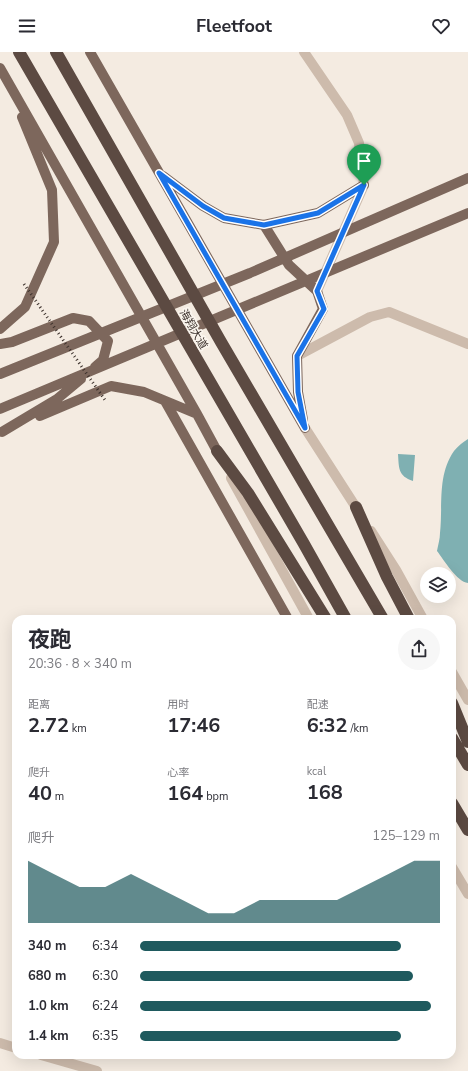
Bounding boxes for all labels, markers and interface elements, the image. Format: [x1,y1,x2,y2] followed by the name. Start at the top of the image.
[196,14,272,38] text: Fleetfoot
[16,15,38,37] icon: menu
[430,15,452,37] icon: heart
[347,144,381,185] pin
[353,150,375,172] icon: arrive
[176,306,211,352] street label: 海翔大道
[420,567,456,603] map controls
[420,567,456,603] button: layers
[28,625,72,655] text: 夜跑
[398,628,440,670] button: share
[28,655,132,673] text: 20:36 · 8 × 340 m
[28,697,50,712] text: 距离
[167,697,189,712] text: 用时
[307,697,329,712] text: 配速
[28,712,69,739] text: 2.72
[167,712,220,739] text: 17:46
[307,712,348,739] text: 6:32
[69,721,87,736] text: km
[348,721,368,736] text: /km
[307,764,326,779] text: kcal
[28,765,50,780] text: 爬升
[167,765,189,780] text: 心率
[307,779,343,806] text: 168
[28,780,52,807] text: 40
[167,780,203,807] text: 164
[52,789,64,804] text: m
[203,789,228,804] text: bpm
[372,827,440,845] text: 125–129 m
[28,829,54,847] text: 爬升
[28,937,66,955] text: 340 m
[92,937,118,955] text: 6:34
[28,967,66,985] text: 680 m
[92,967,118,985] text: 6:30
[28,997,69,1015] text: 1.0 km
[92,997,118,1015] text: 6:24
[28,1027,69,1045] text: 1.4 km
[92,1027,118,1045] text: 6:35

